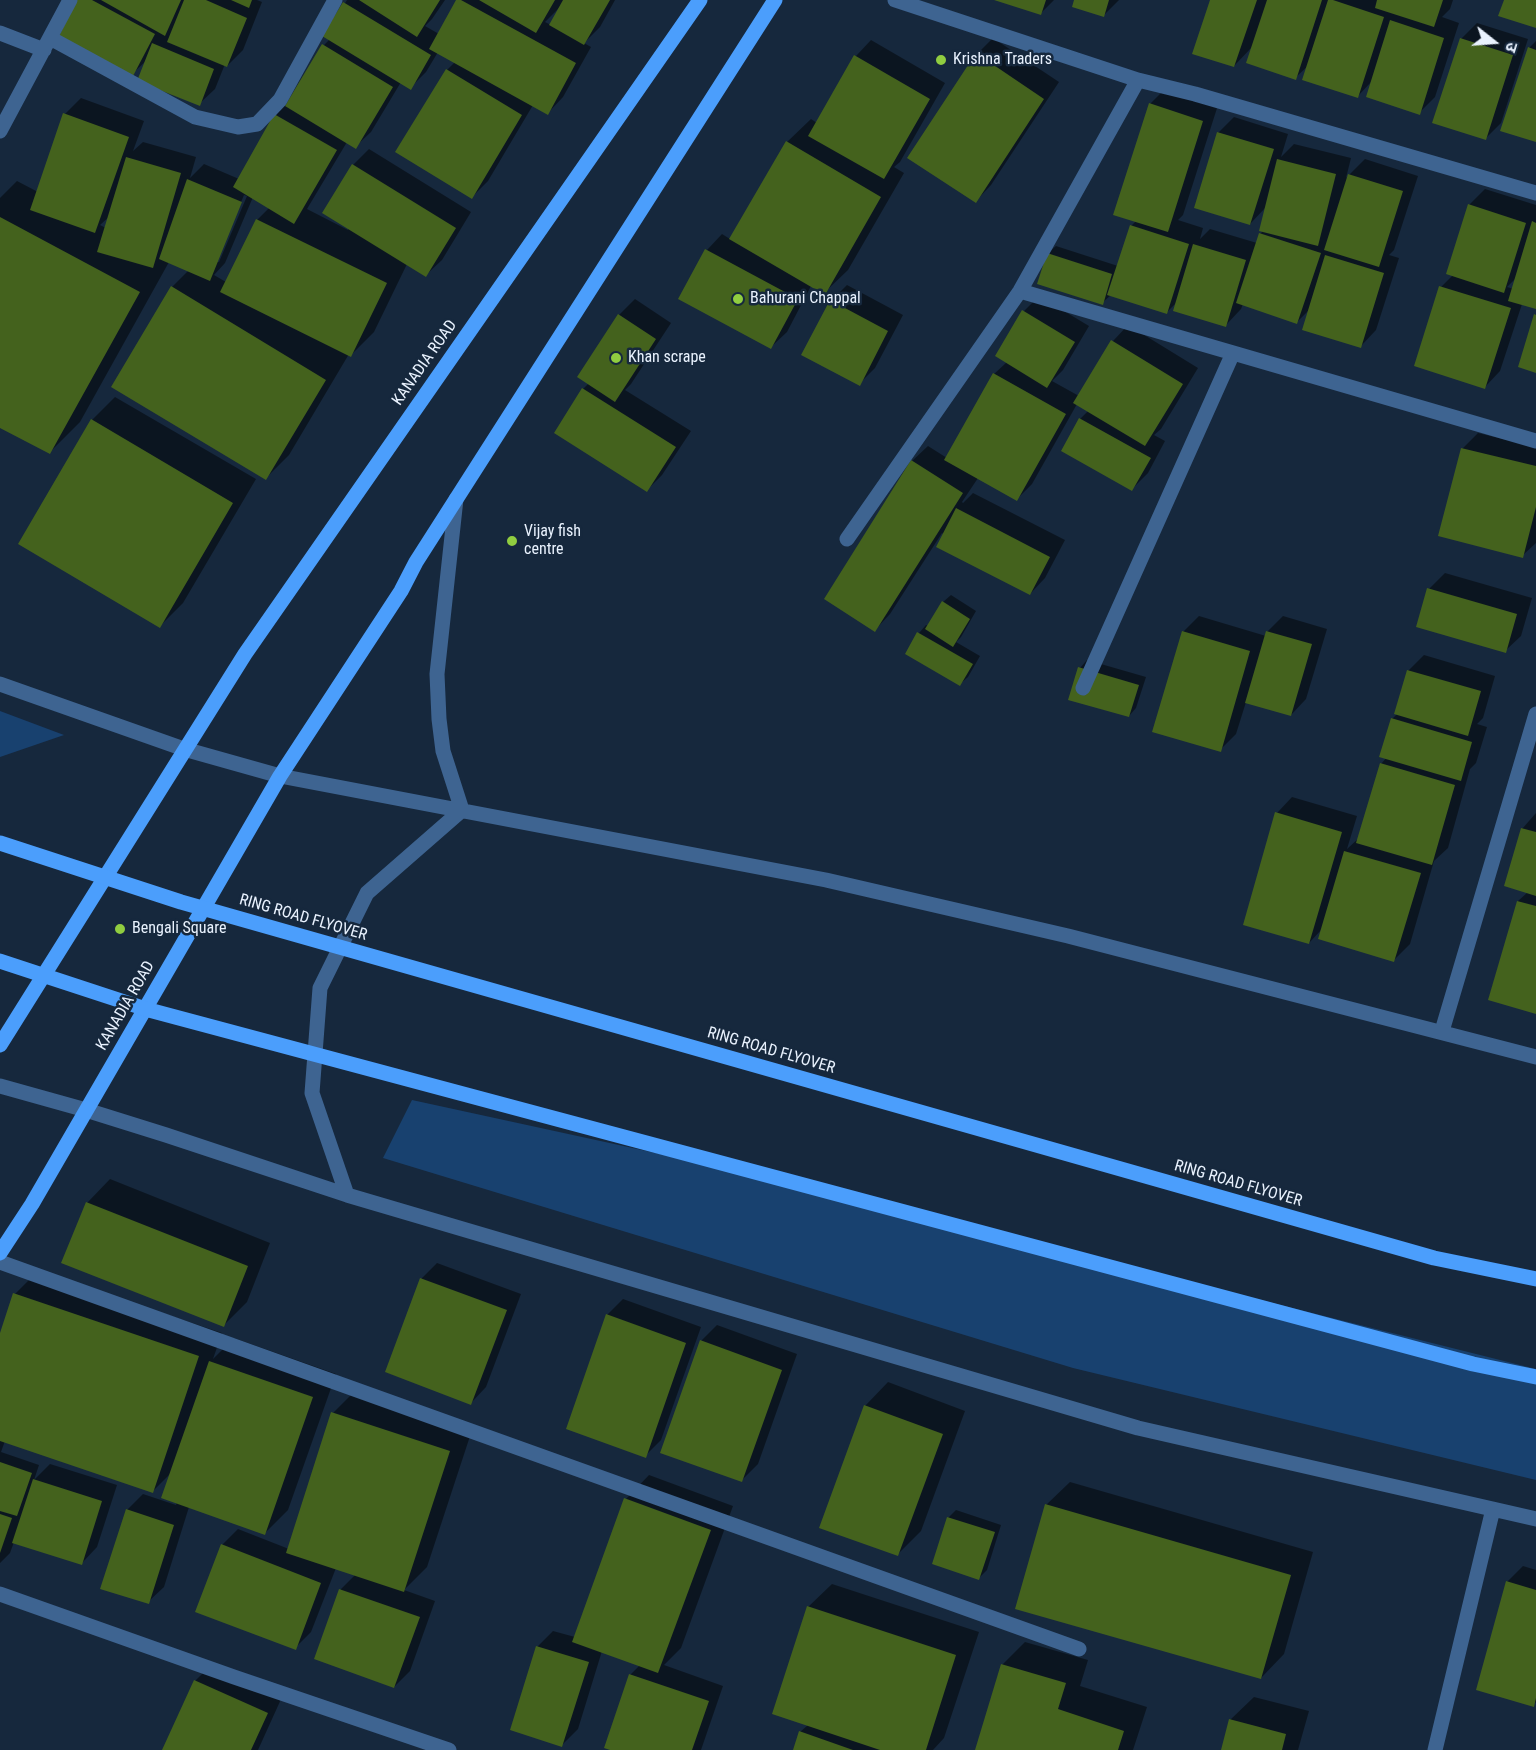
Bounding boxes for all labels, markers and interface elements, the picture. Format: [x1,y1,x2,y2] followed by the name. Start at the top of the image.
[1464,12,1524,72] north arrow
[1501,40,1522,55] text: उ
[953,50,1052,70] place label: Krishna Traders
[934,53,948,67] marker: Krishna Traders
[750,289,861,309] place label: Bahurani Chappal
[731,292,745,306] marker: Bahurani Chappal
[389,317,461,409] street label: KANADIA ROAD
[628,348,706,368] place label: Khan scrape
[609,351,623,365] marker: Khan scrape
[524,522,581,560] place label: Vijay fish centre
[505,534,519,548] marker: Vijay fish centre
[237,891,369,945] street label: RING ROAD FLYOVER
[132,919,226,939] place label: Bengali Square
[113,922,127,936] marker: Bengali Square
[93,958,159,1054] street label: KANADIA ROAD
[705,1024,837,1078] street label: RING ROAD FLYOVER
[1172,1157,1304,1211] street label: RING ROAD FLYOVER

